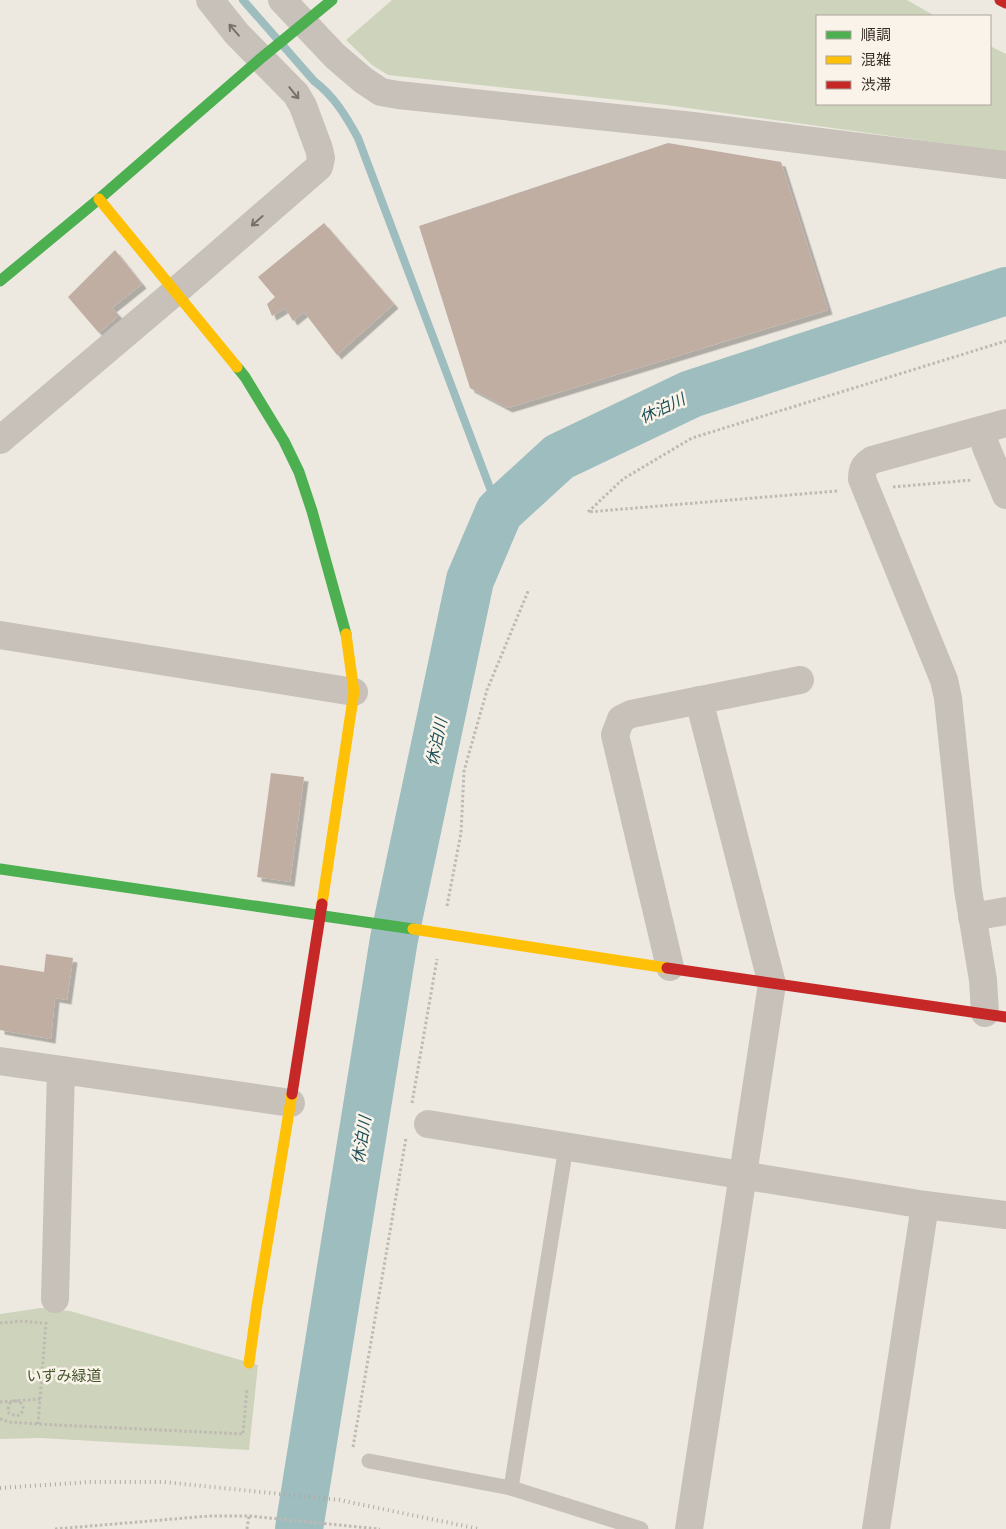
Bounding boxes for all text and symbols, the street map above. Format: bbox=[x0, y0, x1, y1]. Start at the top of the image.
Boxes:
legend bbox=[816, 15, 991, 105]
one-way arrow bbox=[228, 24, 239, 37]
text: 順調 bbox=[861, 25, 891, 44]
text: 混雑 bbox=[861, 50, 891, 69]
text: 渋滞 bbox=[861, 75, 891, 94]
one-way arrow bbox=[289, 87, 300, 100]
one-way arrow bbox=[250, 215, 263, 227]
water label: 休泊川 bbox=[636, 388, 690, 427]
water label: 休泊川 bbox=[421, 714, 451, 768]
water label: 休泊川 bbox=[347, 1113, 375, 1165]
park label: いずみ緑道 bbox=[26, 1366, 102, 1385]

